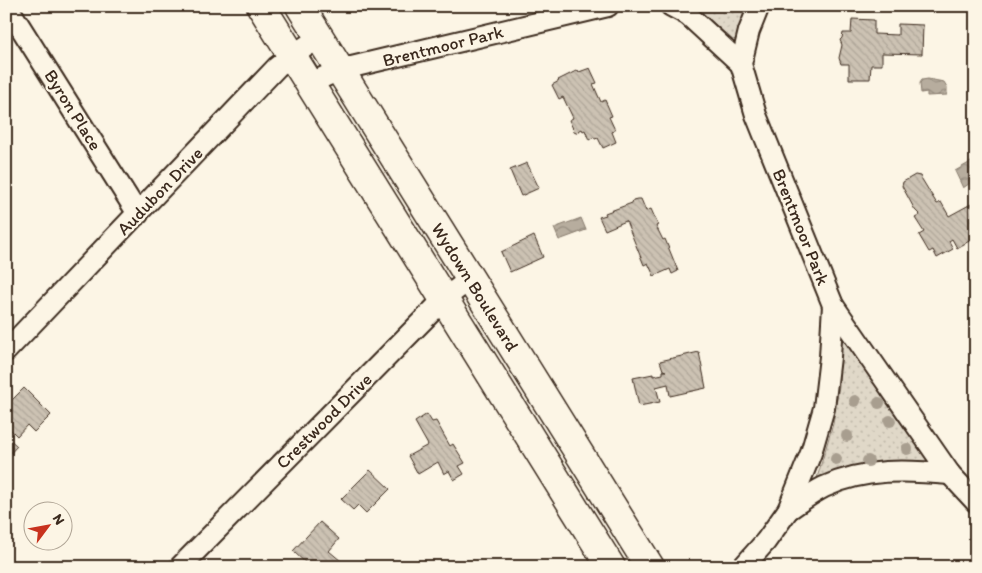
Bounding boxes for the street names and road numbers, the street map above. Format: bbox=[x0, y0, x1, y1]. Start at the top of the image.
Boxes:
street label: Brentmoor Park bbox=[380, 20, 506, 72]
street label: Byron Place bbox=[39, 65, 107, 155]
street label: Audubon Drive bbox=[112, 142, 208, 240]
street label: Brentmoor Park bbox=[768, 166, 835, 289]
street label: Wydown Boulevard bbox=[427, 219, 524, 356]
street label: Crestwood Drive bbox=[271, 368, 377, 474]

